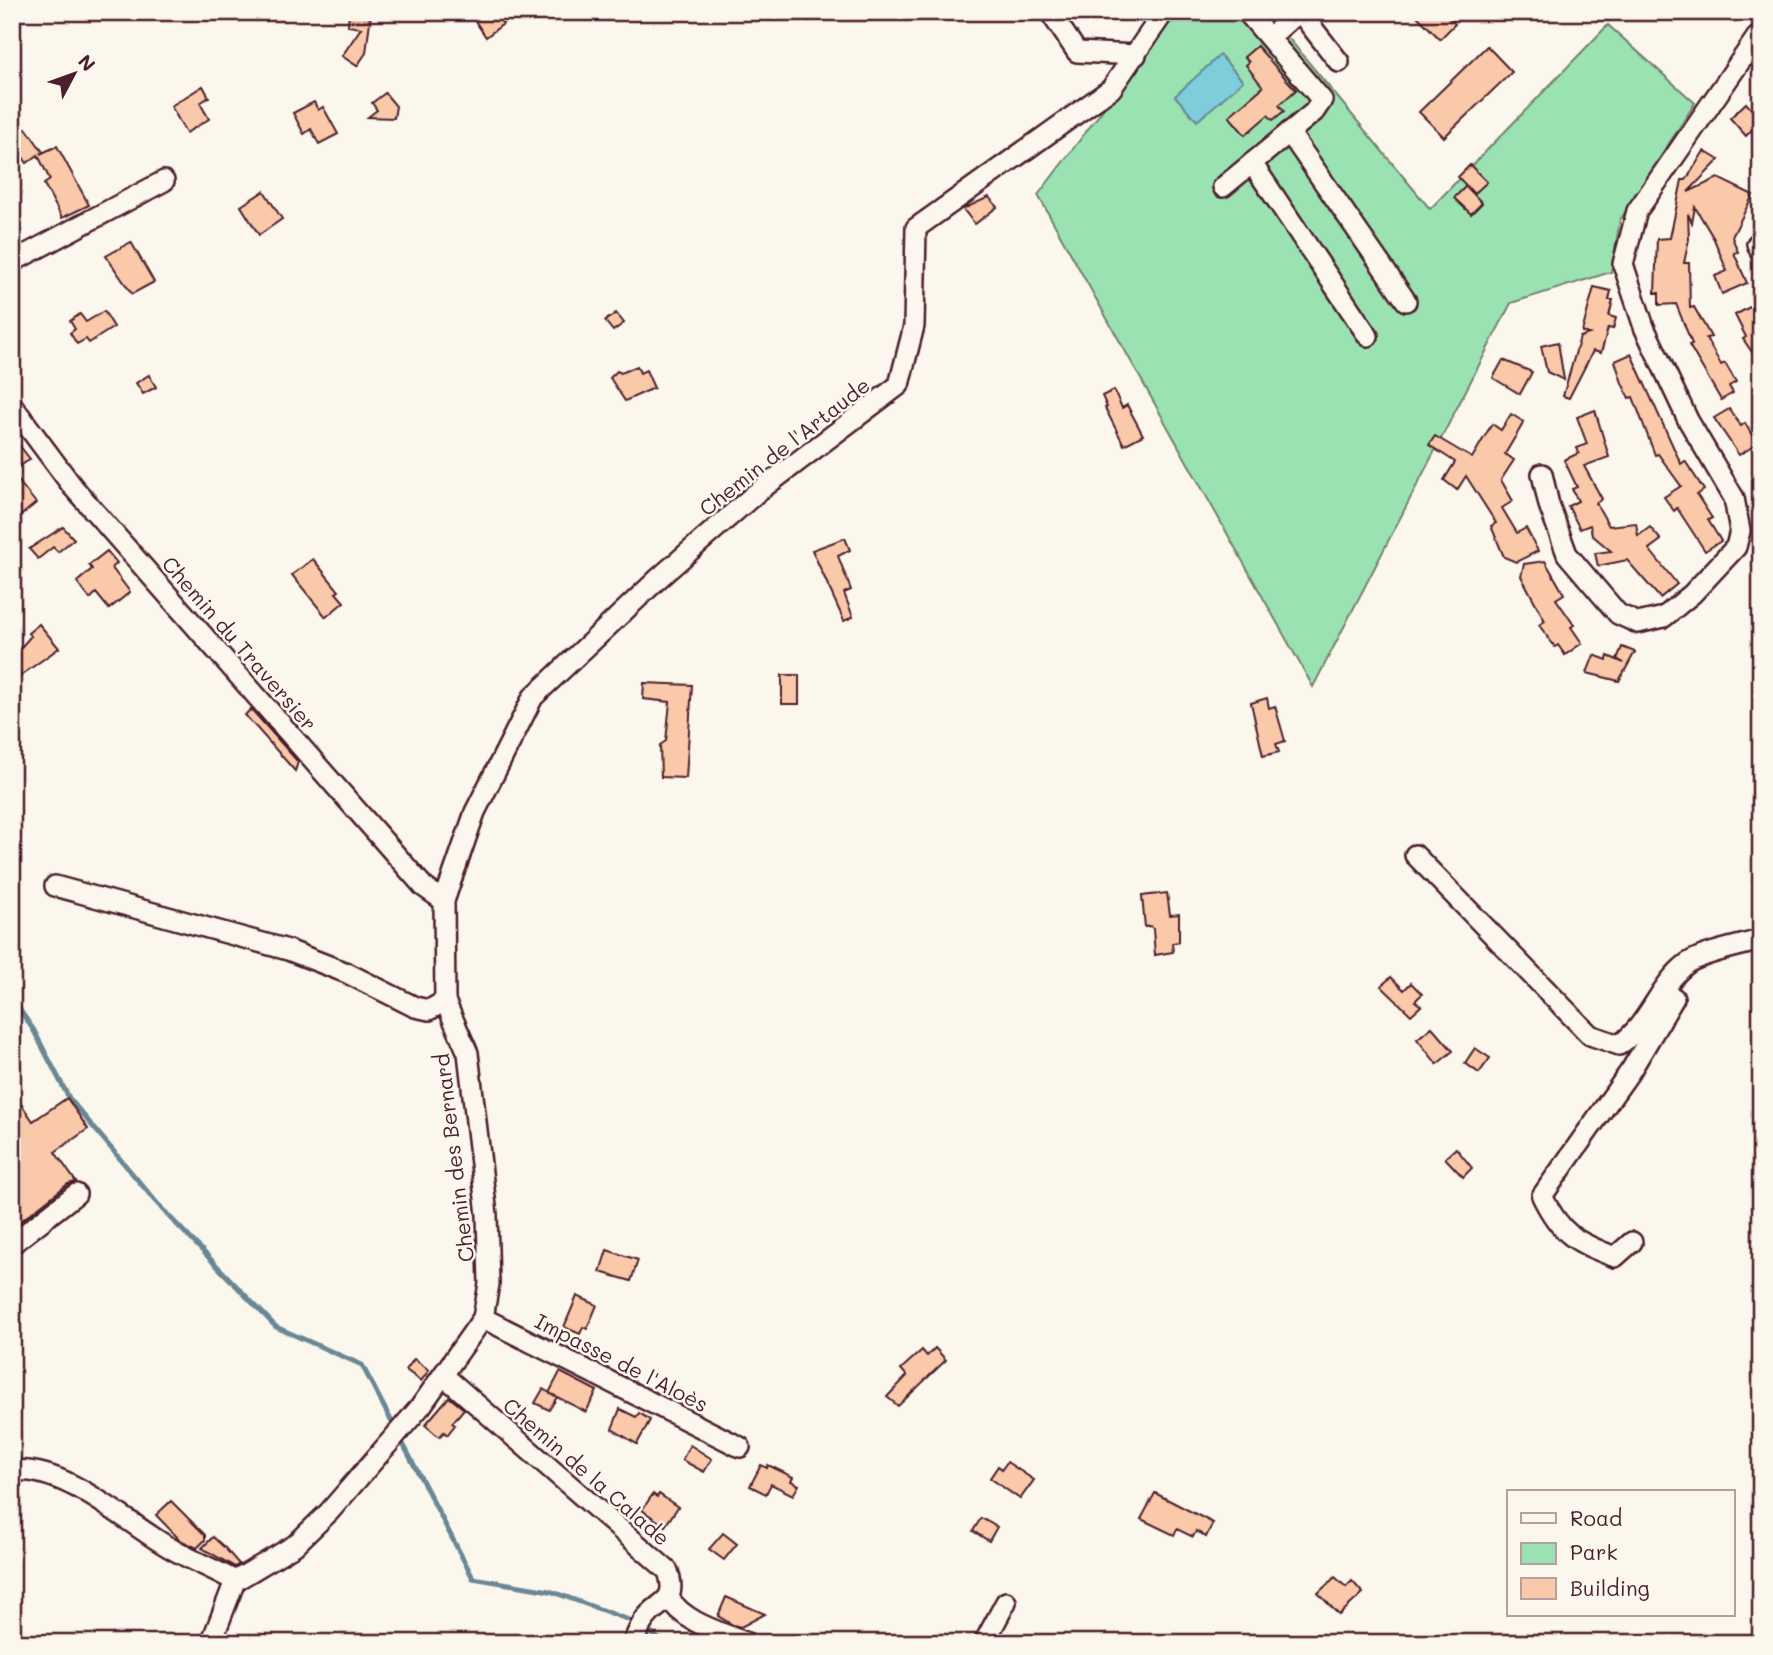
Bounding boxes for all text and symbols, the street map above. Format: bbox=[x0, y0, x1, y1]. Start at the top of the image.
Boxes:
north arrow bbox=[38, 38, 108, 108]
text: N bbox=[73, 49, 101, 76]
street label: Chemin de l'Artaude bbox=[693, 371, 875, 521]
street label: Chemin du Traversier bbox=[157, 550, 323, 736]
street label: Chemin des Bernard bbox=[427, 1052, 479, 1264]
street label: Impasse de l'Aloès bbox=[531, 1307, 713, 1417]
street label: Chemin de la Calade bbox=[498, 1391, 676, 1551]
legend bbox=[1507, 1490, 1734, 1616]
text: Road bbox=[1570, 1504, 1622, 1531]
text: Park bbox=[1570, 1538, 1618, 1565]
text: Building bbox=[1570, 1574, 1650, 1601]

